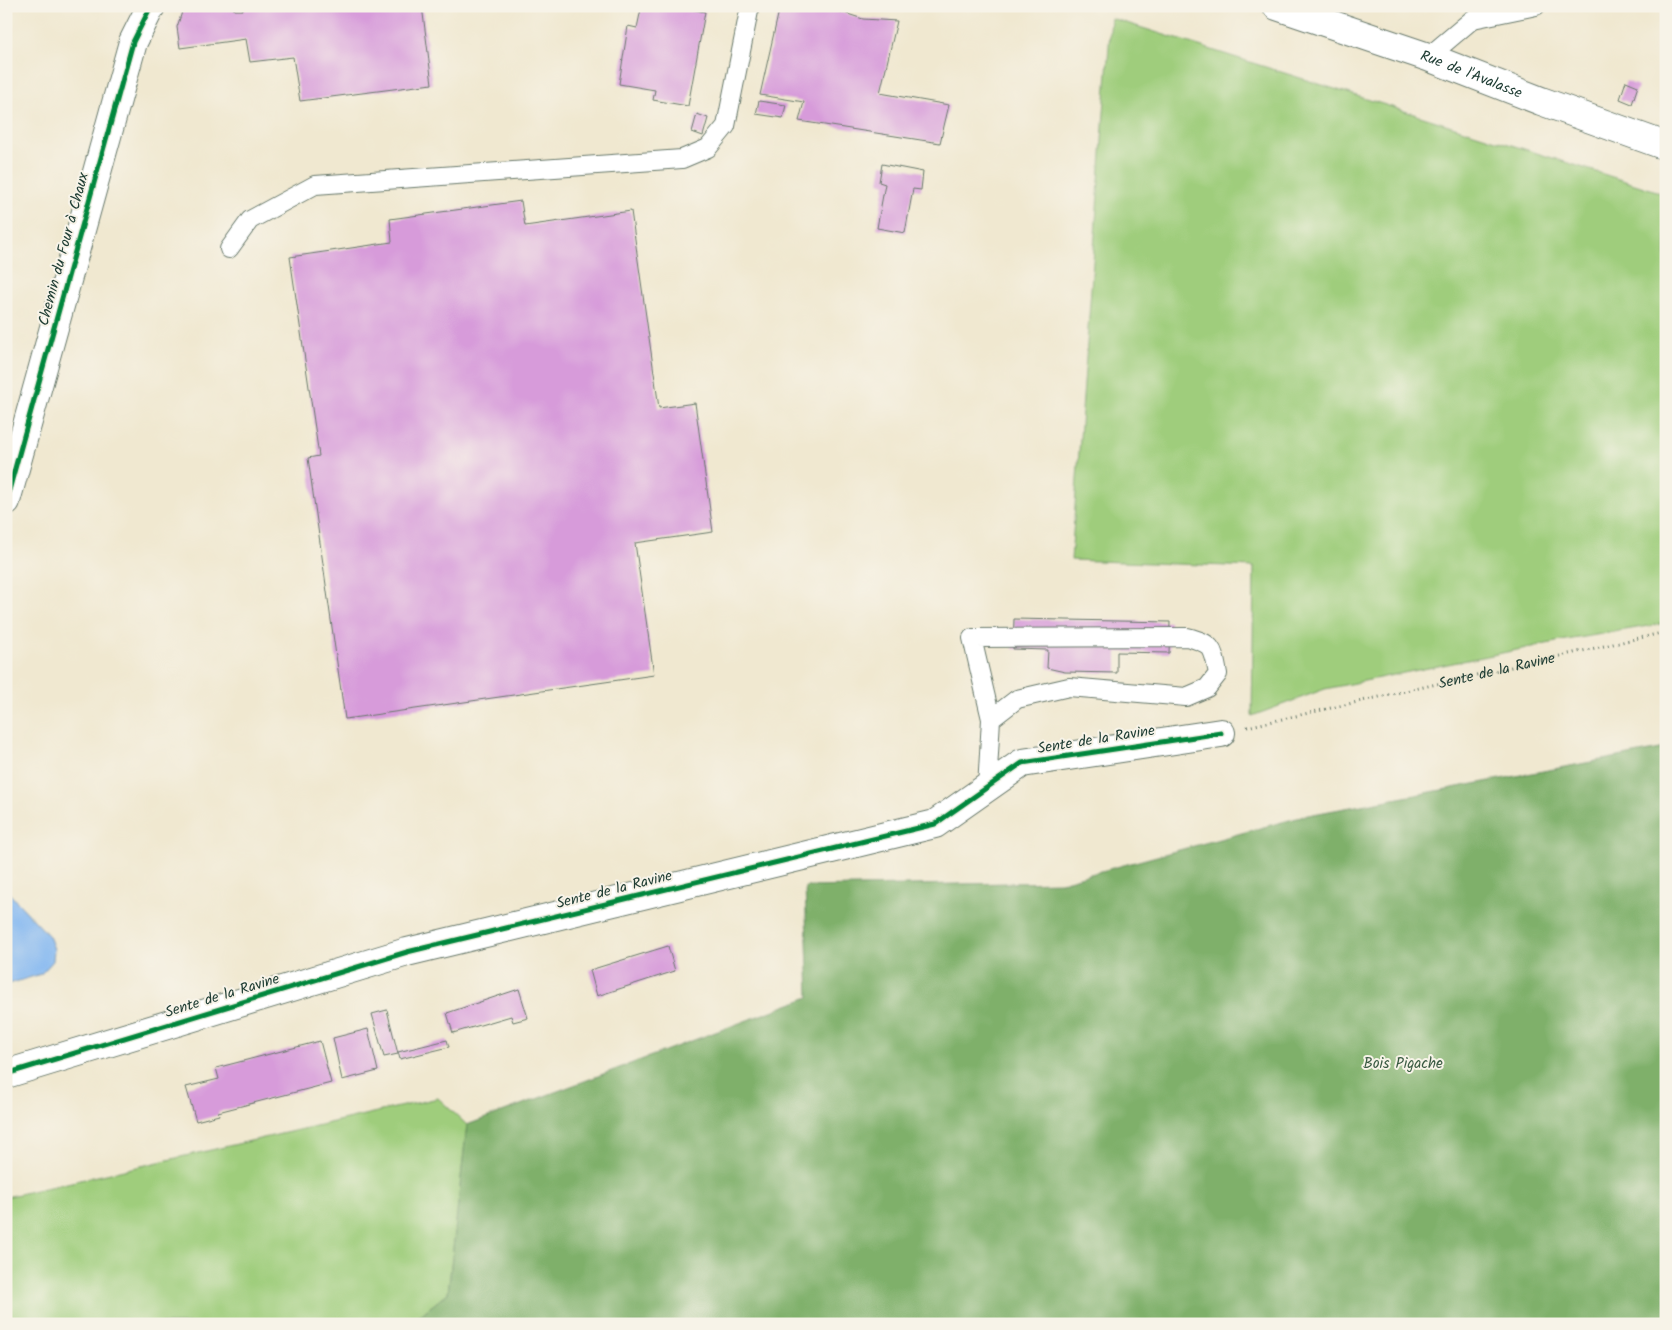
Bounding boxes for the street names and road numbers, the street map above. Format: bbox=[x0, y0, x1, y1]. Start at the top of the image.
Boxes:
street label: Rue de l'Avalasse bbox=[1417, 44, 1526, 106]
street label: Chemin du Four à Chaux bbox=[32, 169, 96, 328]
street label: Sente de la Ravine bbox=[1436, 646, 1558, 696]
street label: Sente de la Ravine bbox=[1036, 719, 1157, 761]
street label: Sente de la Ravine bbox=[554, 864, 675, 916]
street label: Sente de la Ravine bbox=[162, 967, 283, 1025]

